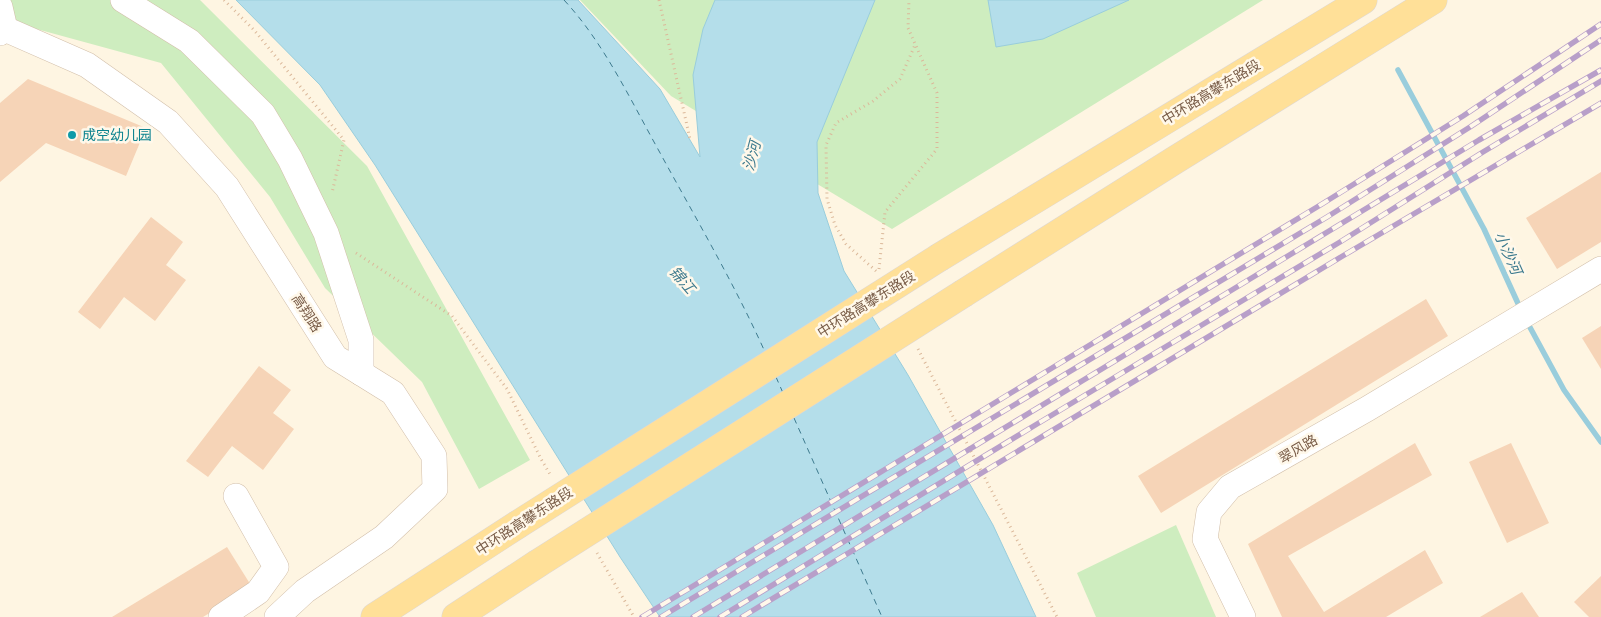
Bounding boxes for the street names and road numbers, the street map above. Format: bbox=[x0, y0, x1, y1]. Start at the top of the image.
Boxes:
street label: 中环路高攀东路段 bbox=[1159, 56, 1263, 128]
street label: 中环路高攀东路段 bbox=[814, 268, 918, 340]
street label: 高翔路 bbox=[289, 291, 325, 335]
street label: 翠风路 bbox=[1276, 432, 1320, 466]
street label: 中环路高攀东路段 bbox=[473, 484, 575, 558]

